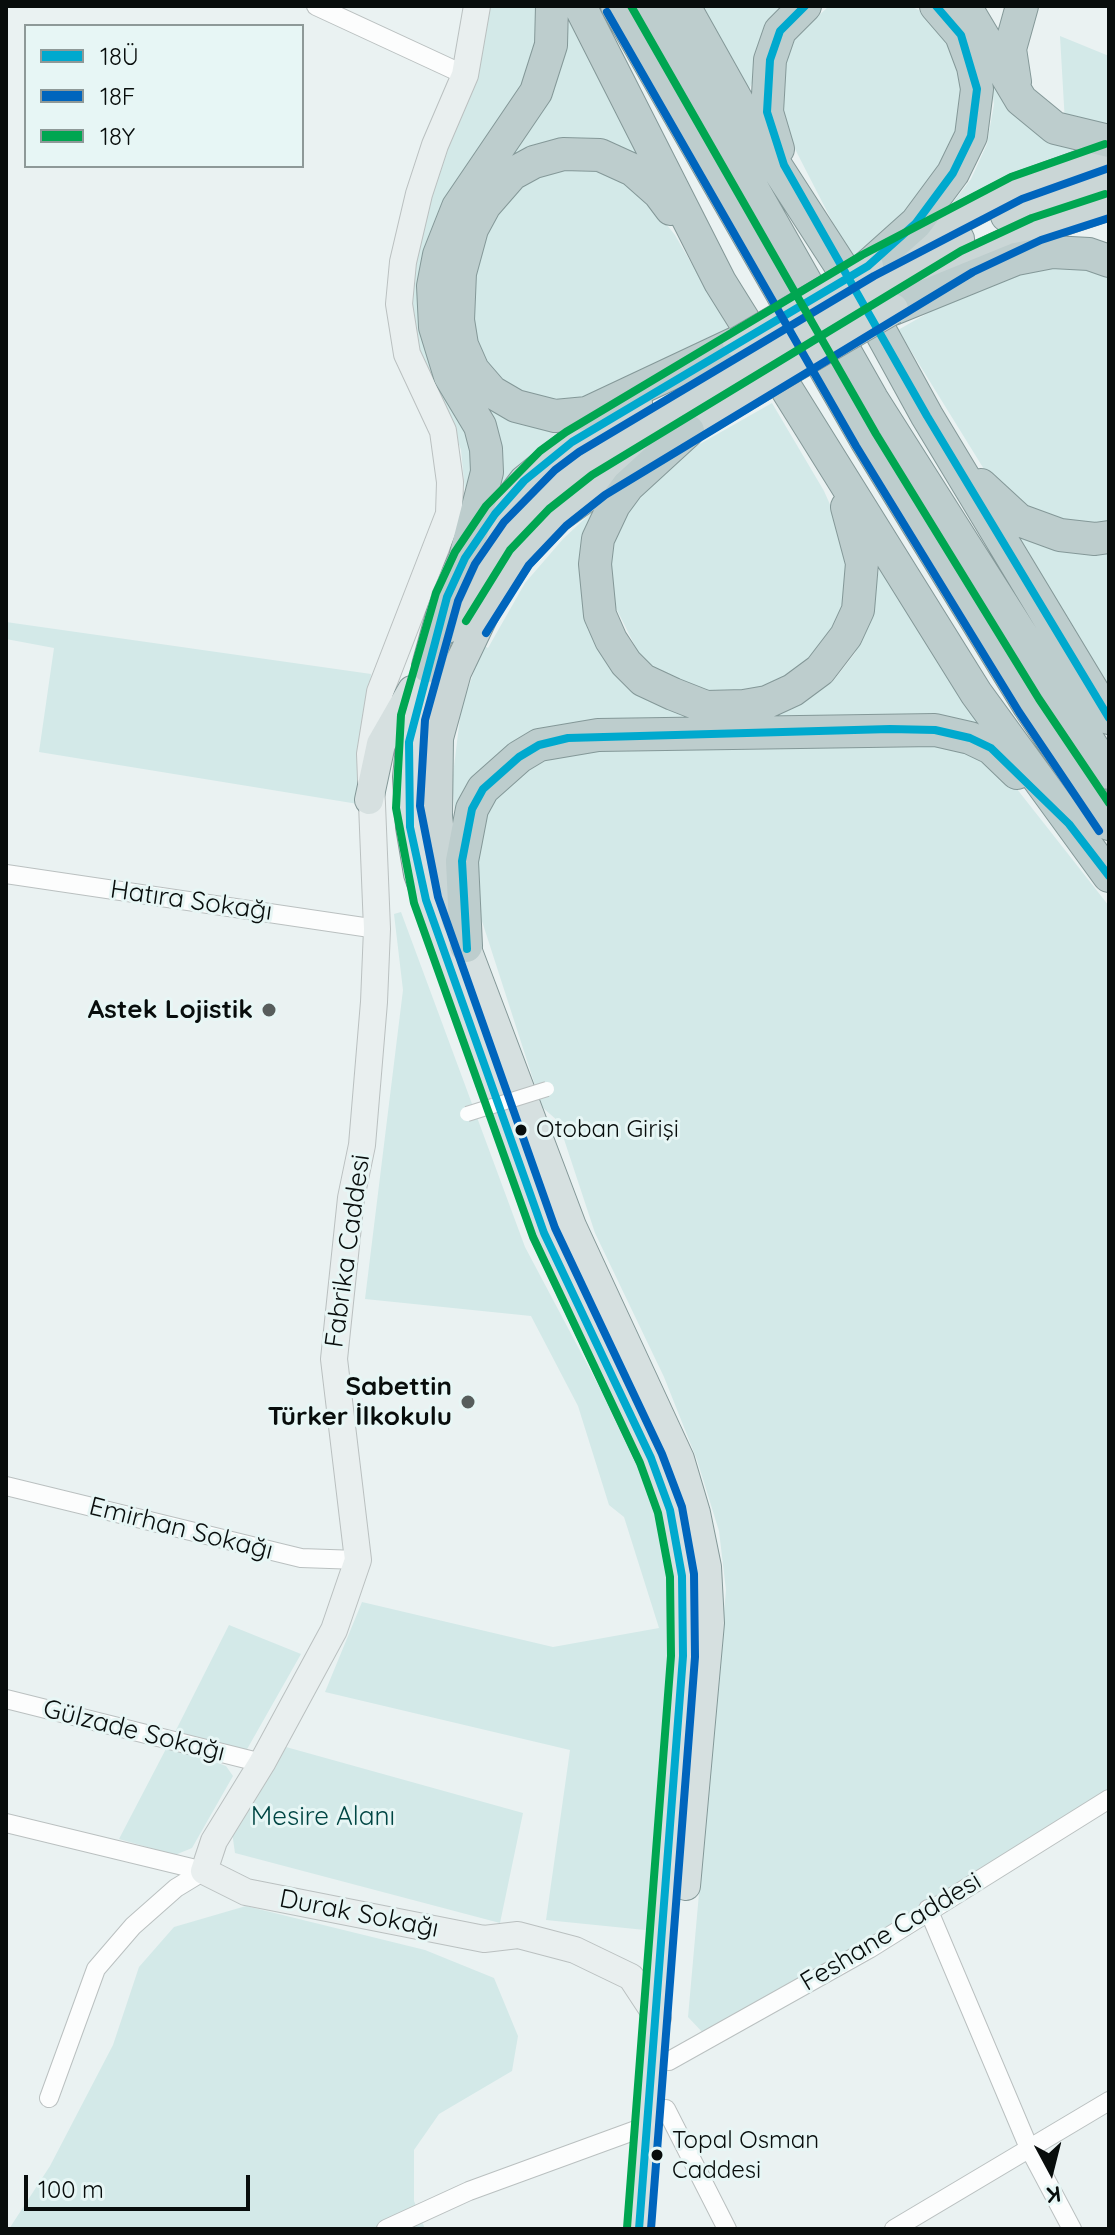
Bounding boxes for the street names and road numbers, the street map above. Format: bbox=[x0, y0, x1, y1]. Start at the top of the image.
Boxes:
street label: Hatıra Sokağı bbox=[108, 874, 274, 928]
street label: Fabrika Caddesi bbox=[319, 1152, 377, 1350]
street label: Emirhan Sokağı bbox=[86, 1491, 276, 1567]
street label: Gülzade Sokağı bbox=[40, 1693, 228, 1769]
street label: Feshane Caddesi bbox=[795, 1866, 987, 1998]
street label: Durak Sokağı bbox=[277, 1883, 441, 1945]

